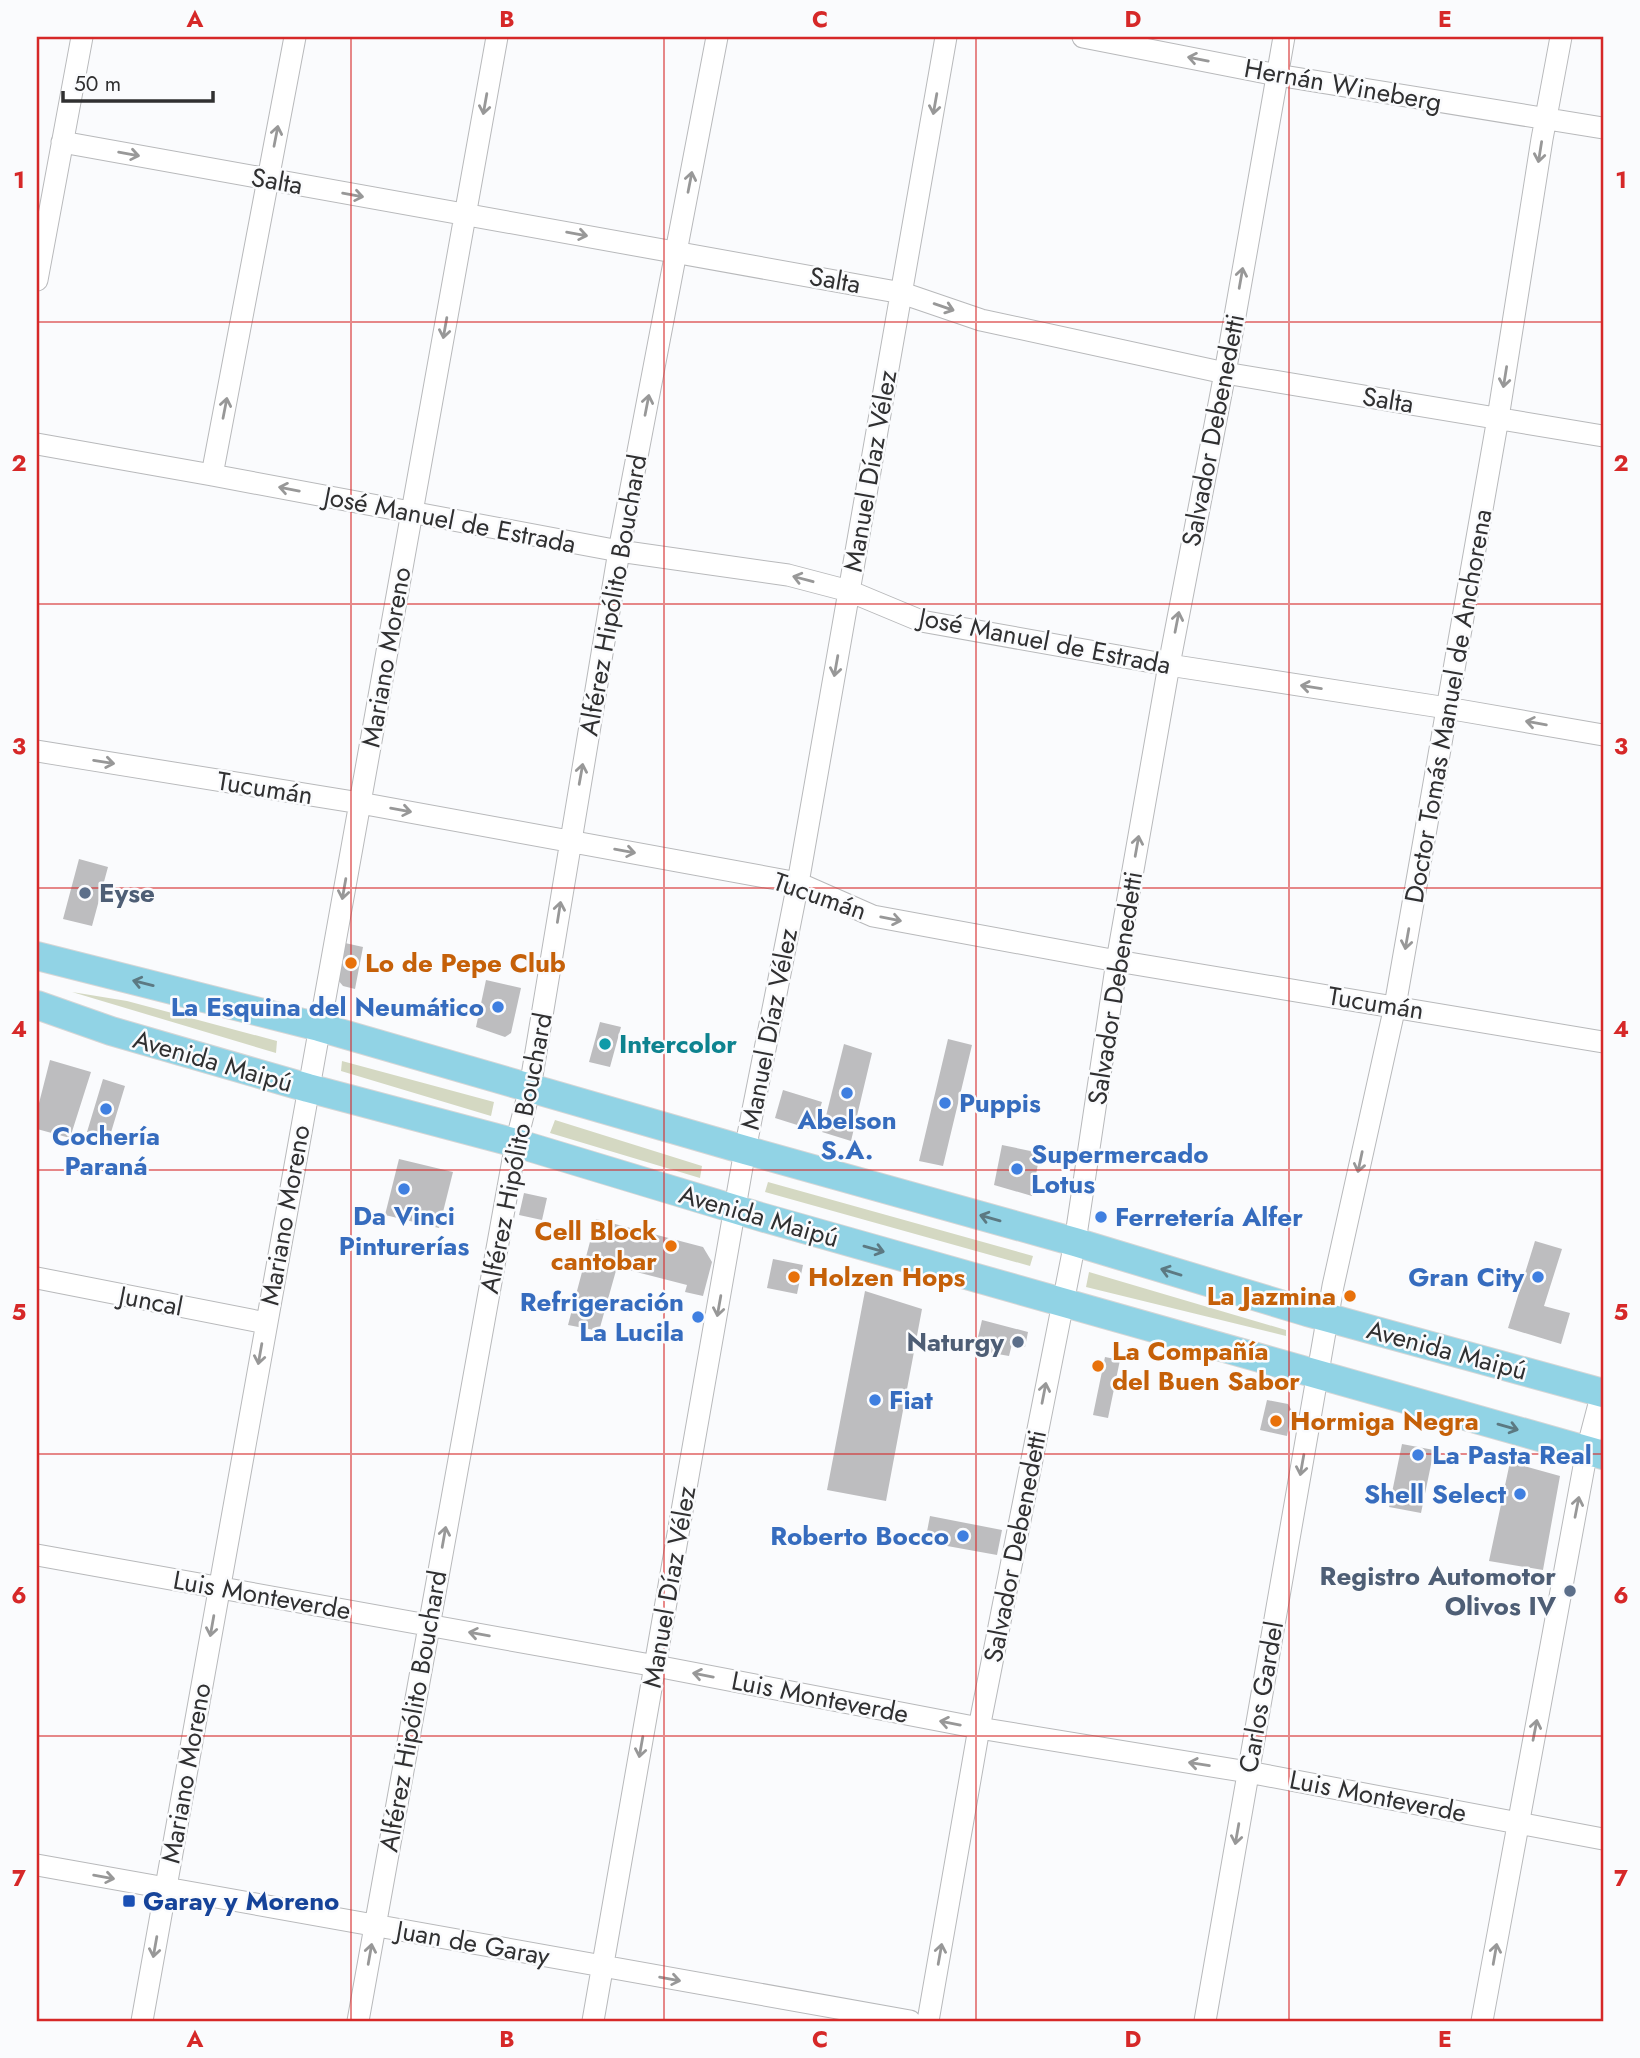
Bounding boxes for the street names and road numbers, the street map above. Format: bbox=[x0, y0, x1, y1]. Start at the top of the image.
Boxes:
street label: Hernán Wineberg bbox=[1241, 49, 1445, 121]
street label: Salta bbox=[248, 158, 306, 204]
street label: Salta bbox=[806, 257, 864, 303]
street label: Salvador Debenedetti bbox=[1172, 310, 1254, 550]
street label: Manuel Díaz Vélez bbox=[834, 367, 906, 575]
street label: Salta bbox=[1360, 377, 1416, 423]
street label: Alférez Hipólito Bouchard bbox=[570, 451, 656, 739]
street label: José Manuel de Estrada bbox=[318, 476, 579, 563]
street label: Doctor Tomás Manuel de Anchorena bbox=[1395, 506, 1501, 906]
street label: Mariano Moreno bbox=[351, 564, 421, 750]
street label: José Manuel de Estrada bbox=[913, 597, 1174, 684]
street label: Tucumán bbox=[214, 762, 316, 814]
street label: Tucumán bbox=[768, 862, 872, 930]
street label: Salvador Debenedetti bbox=[1078, 868, 1152, 1108]
street label: Manuel Díaz Vélez bbox=[731, 925, 807, 1133]
street label: Tucumán bbox=[1325, 977, 1427, 1029]
street label: Alférez Hipólito Bouchard bbox=[470, 1009, 562, 1297]
street label: Avenida Maipú bbox=[129, 1020, 297, 1102]
street label: Mariano Moreno bbox=[250, 1122, 320, 1308]
street label: Avenida Maipú bbox=[675, 1175, 843, 1257]
street label: Juncal bbox=[113, 1276, 186, 1326]
street label: Avenida Maipú bbox=[1363, 1310, 1531, 1390]
street label: Salvador Debenedetti bbox=[974, 1426, 1056, 1666]
street label: Manuel Díaz Vélez bbox=[633, 1483, 705, 1691]
street label: Luis Monteverde bbox=[170, 1561, 354, 1629]
street label: Alférez Hipólito Bouchard bbox=[370, 1567, 456, 1855]
street label: Carlos Gardel bbox=[1229, 1618, 1293, 1776]
street label: Luis Monteverde bbox=[728, 1661, 912, 1733]
street label: Mariano Moreno bbox=[151, 1680, 221, 1866]
street label: Luis Monteverde bbox=[1286, 1760, 1470, 1832]
street label: Juan de Garay bbox=[390, 1910, 553, 1975]

